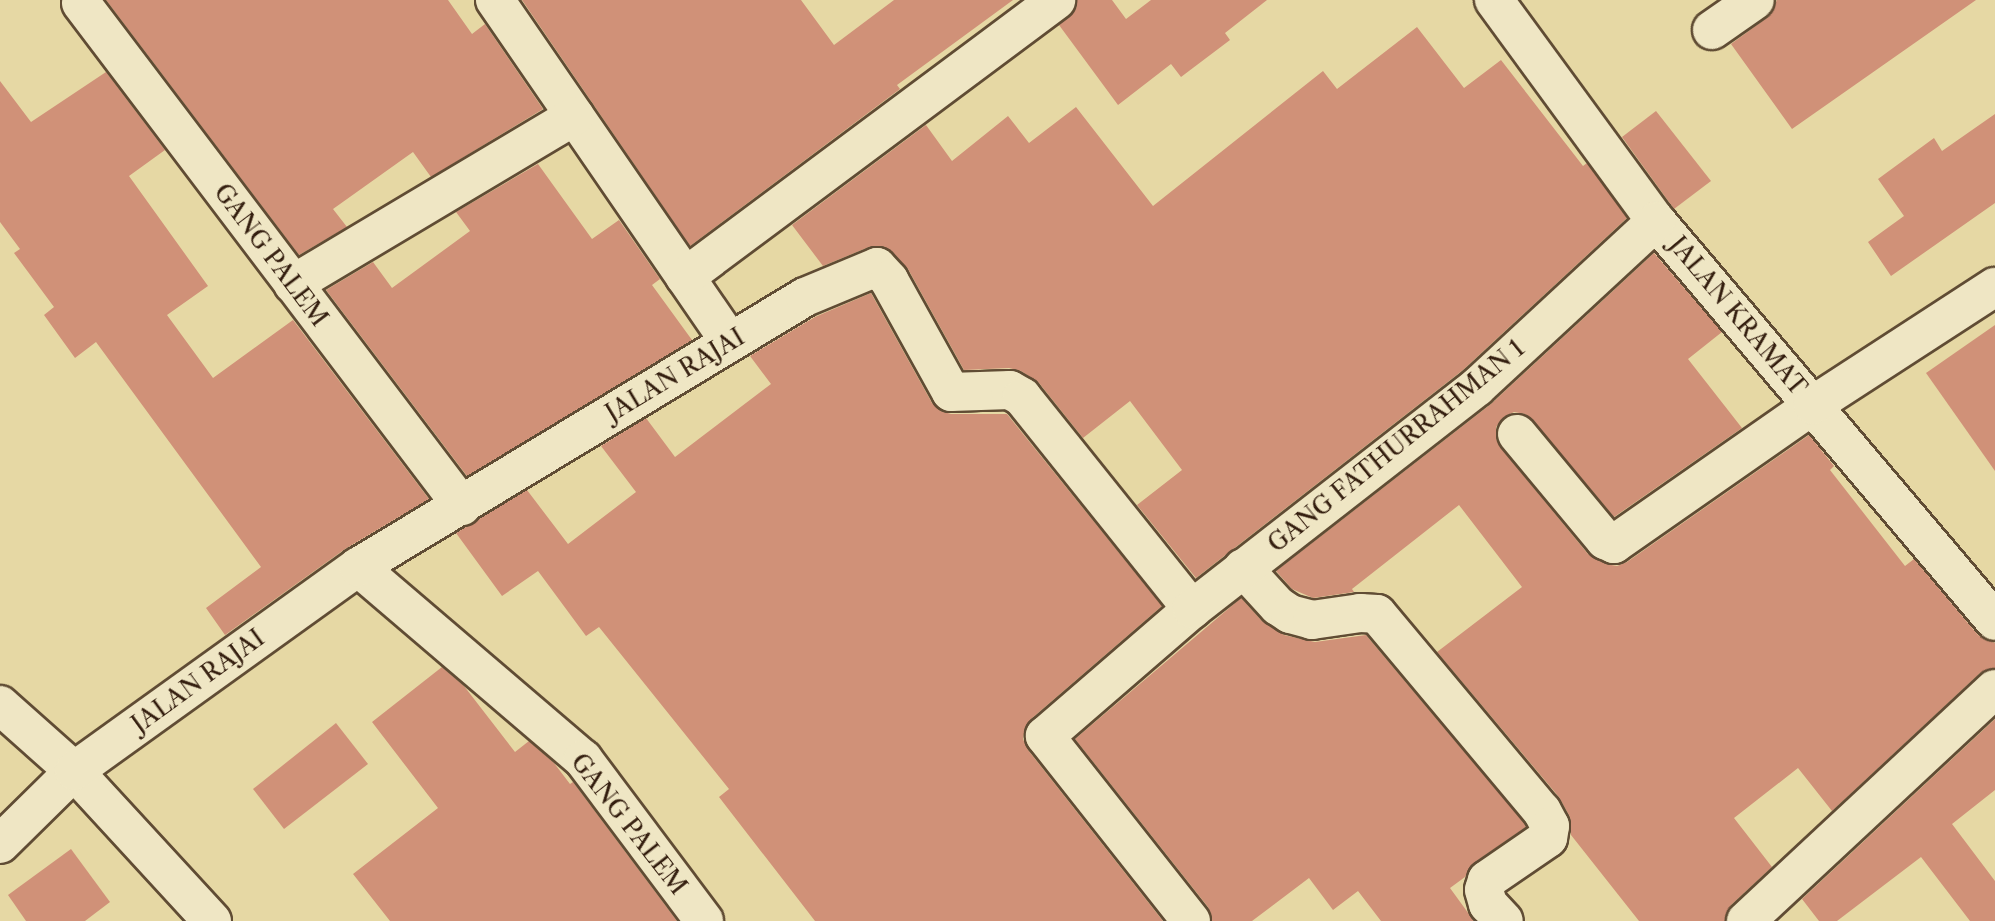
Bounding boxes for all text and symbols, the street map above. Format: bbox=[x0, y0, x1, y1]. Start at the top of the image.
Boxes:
street label: GANG PALEM bbox=[208, 178, 334, 332]
street label: JALAN KRAMAT bbox=[1663, 231, 1813, 401]
street label: JALAN RAJAI bbox=[600, 322, 750, 428]
street label: GANG FATHURRAHMAN 1 bbox=[1262, 334, 1530, 558]
street label: JALAN RAJAI bbox=[126, 623, 270, 739]
street label: GANG PALEM bbox=[565, 748, 693, 900]

